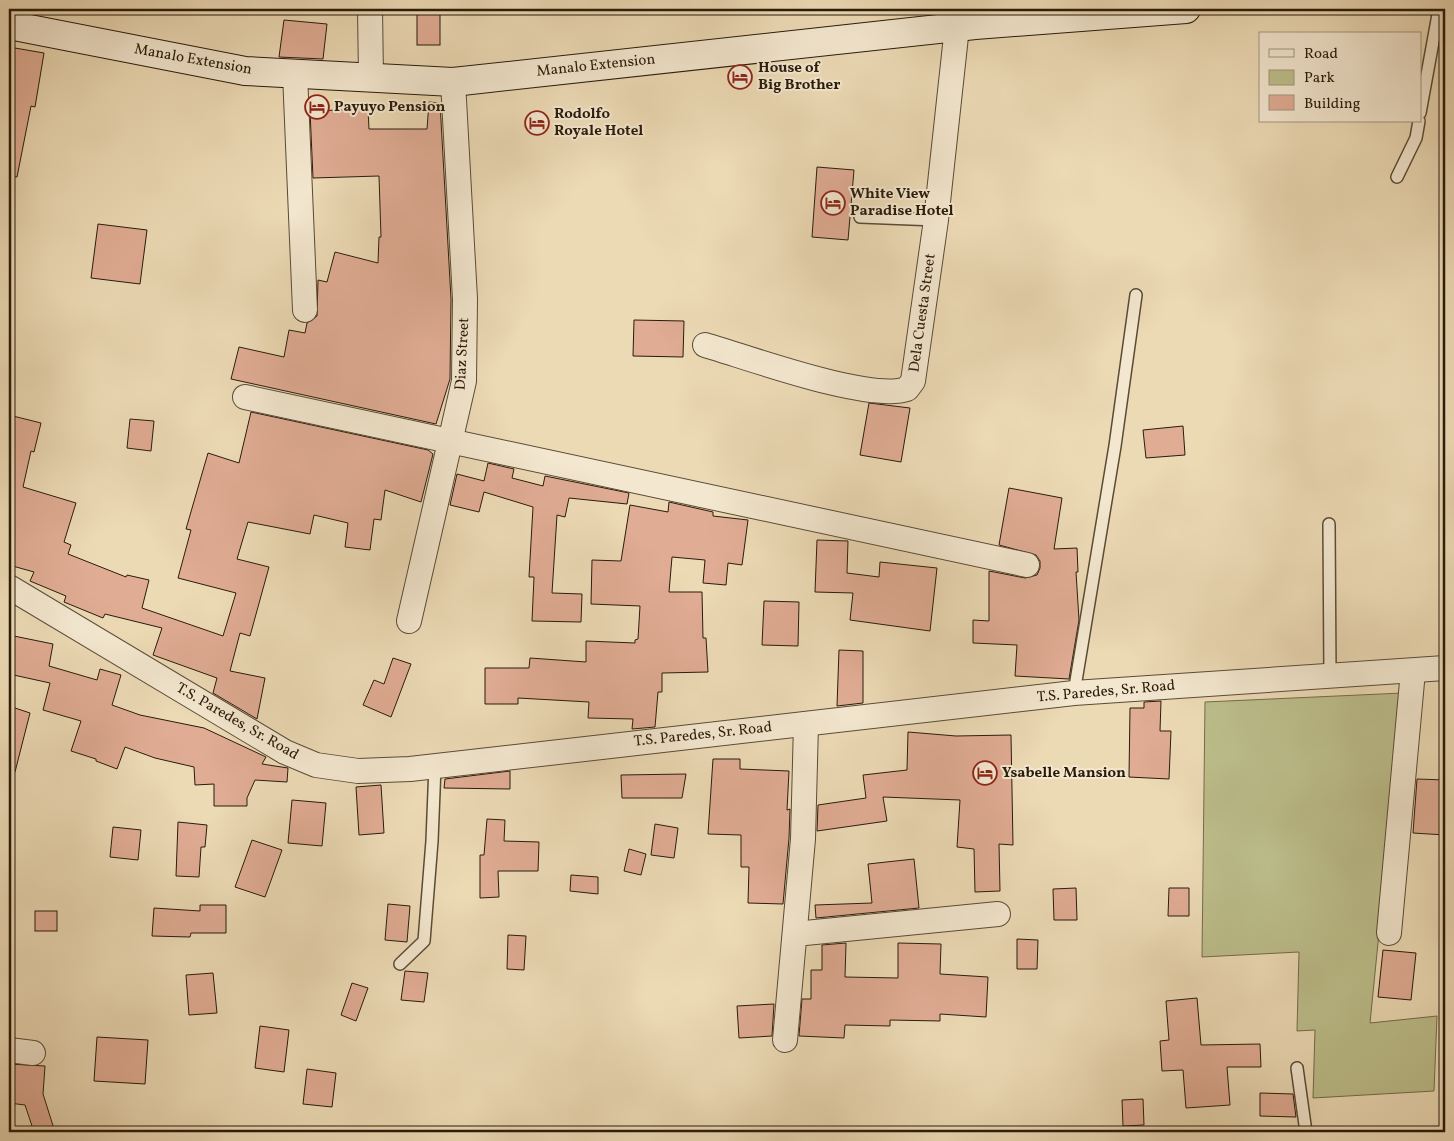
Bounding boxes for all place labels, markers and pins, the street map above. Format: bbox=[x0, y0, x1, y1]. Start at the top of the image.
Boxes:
place label: House of Big Brother bbox=[758, 58, 840, 96]
hotel icon: House of Big Brother bbox=[727, 64, 753, 90]
hotel icon: Payuyo Pension bbox=[304, 94, 330, 120]
place label: Payuyo Pension bbox=[334, 97, 445, 118]
place label: Rodolfo Royale Hotel bbox=[554, 104, 643, 142]
hotel icon: Rodolfo Royale Hotel bbox=[524, 110, 550, 136]
place label: White View Paradise Hotel bbox=[850, 184, 954, 222]
hotel icon: White View Paradise Hotel bbox=[820, 190, 846, 216]
hotel icon: Ysabelle Mansion bbox=[972, 760, 998, 786]
place label: Ysabelle Mansion bbox=[1002, 763, 1126, 784]

